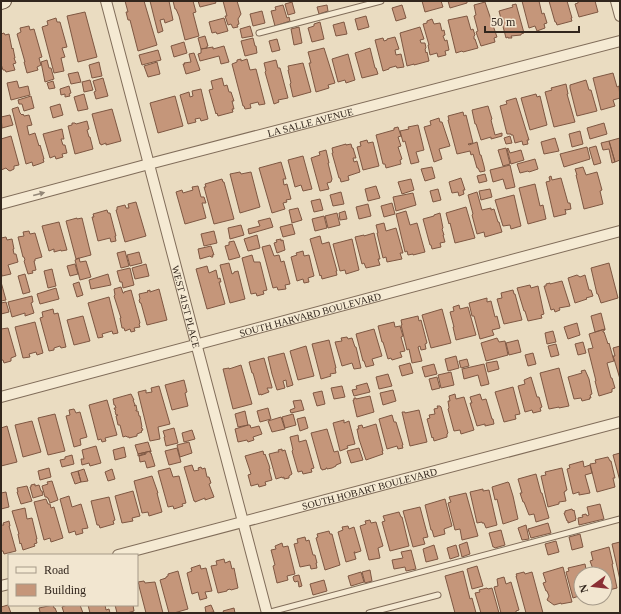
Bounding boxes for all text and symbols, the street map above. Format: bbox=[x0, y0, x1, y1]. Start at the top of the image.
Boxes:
scale bar bbox=[485, 8, 579, 34]
text: 50 m bbox=[491, 15, 516, 29]
street label: LA SALLE AVENUE bbox=[266, 105, 354, 138]
one-way arrow bbox=[33, 191, 45, 197]
street label: WEST 41ST PLACE bbox=[170, 264, 203, 349]
street label: SOUTH HARVARD BOULEVARD bbox=[238, 290, 382, 338]
street label: SOUTH HOBART BOULEVARD bbox=[301, 465, 438, 512]
legend bbox=[8, 554, 138, 606]
text: Road bbox=[44, 563, 69, 577]
north arrow bbox=[573, 566, 613, 606]
text: Building bbox=[44, 583, 86, 597]
text: N bbox=[577, 583, 590, 594]

